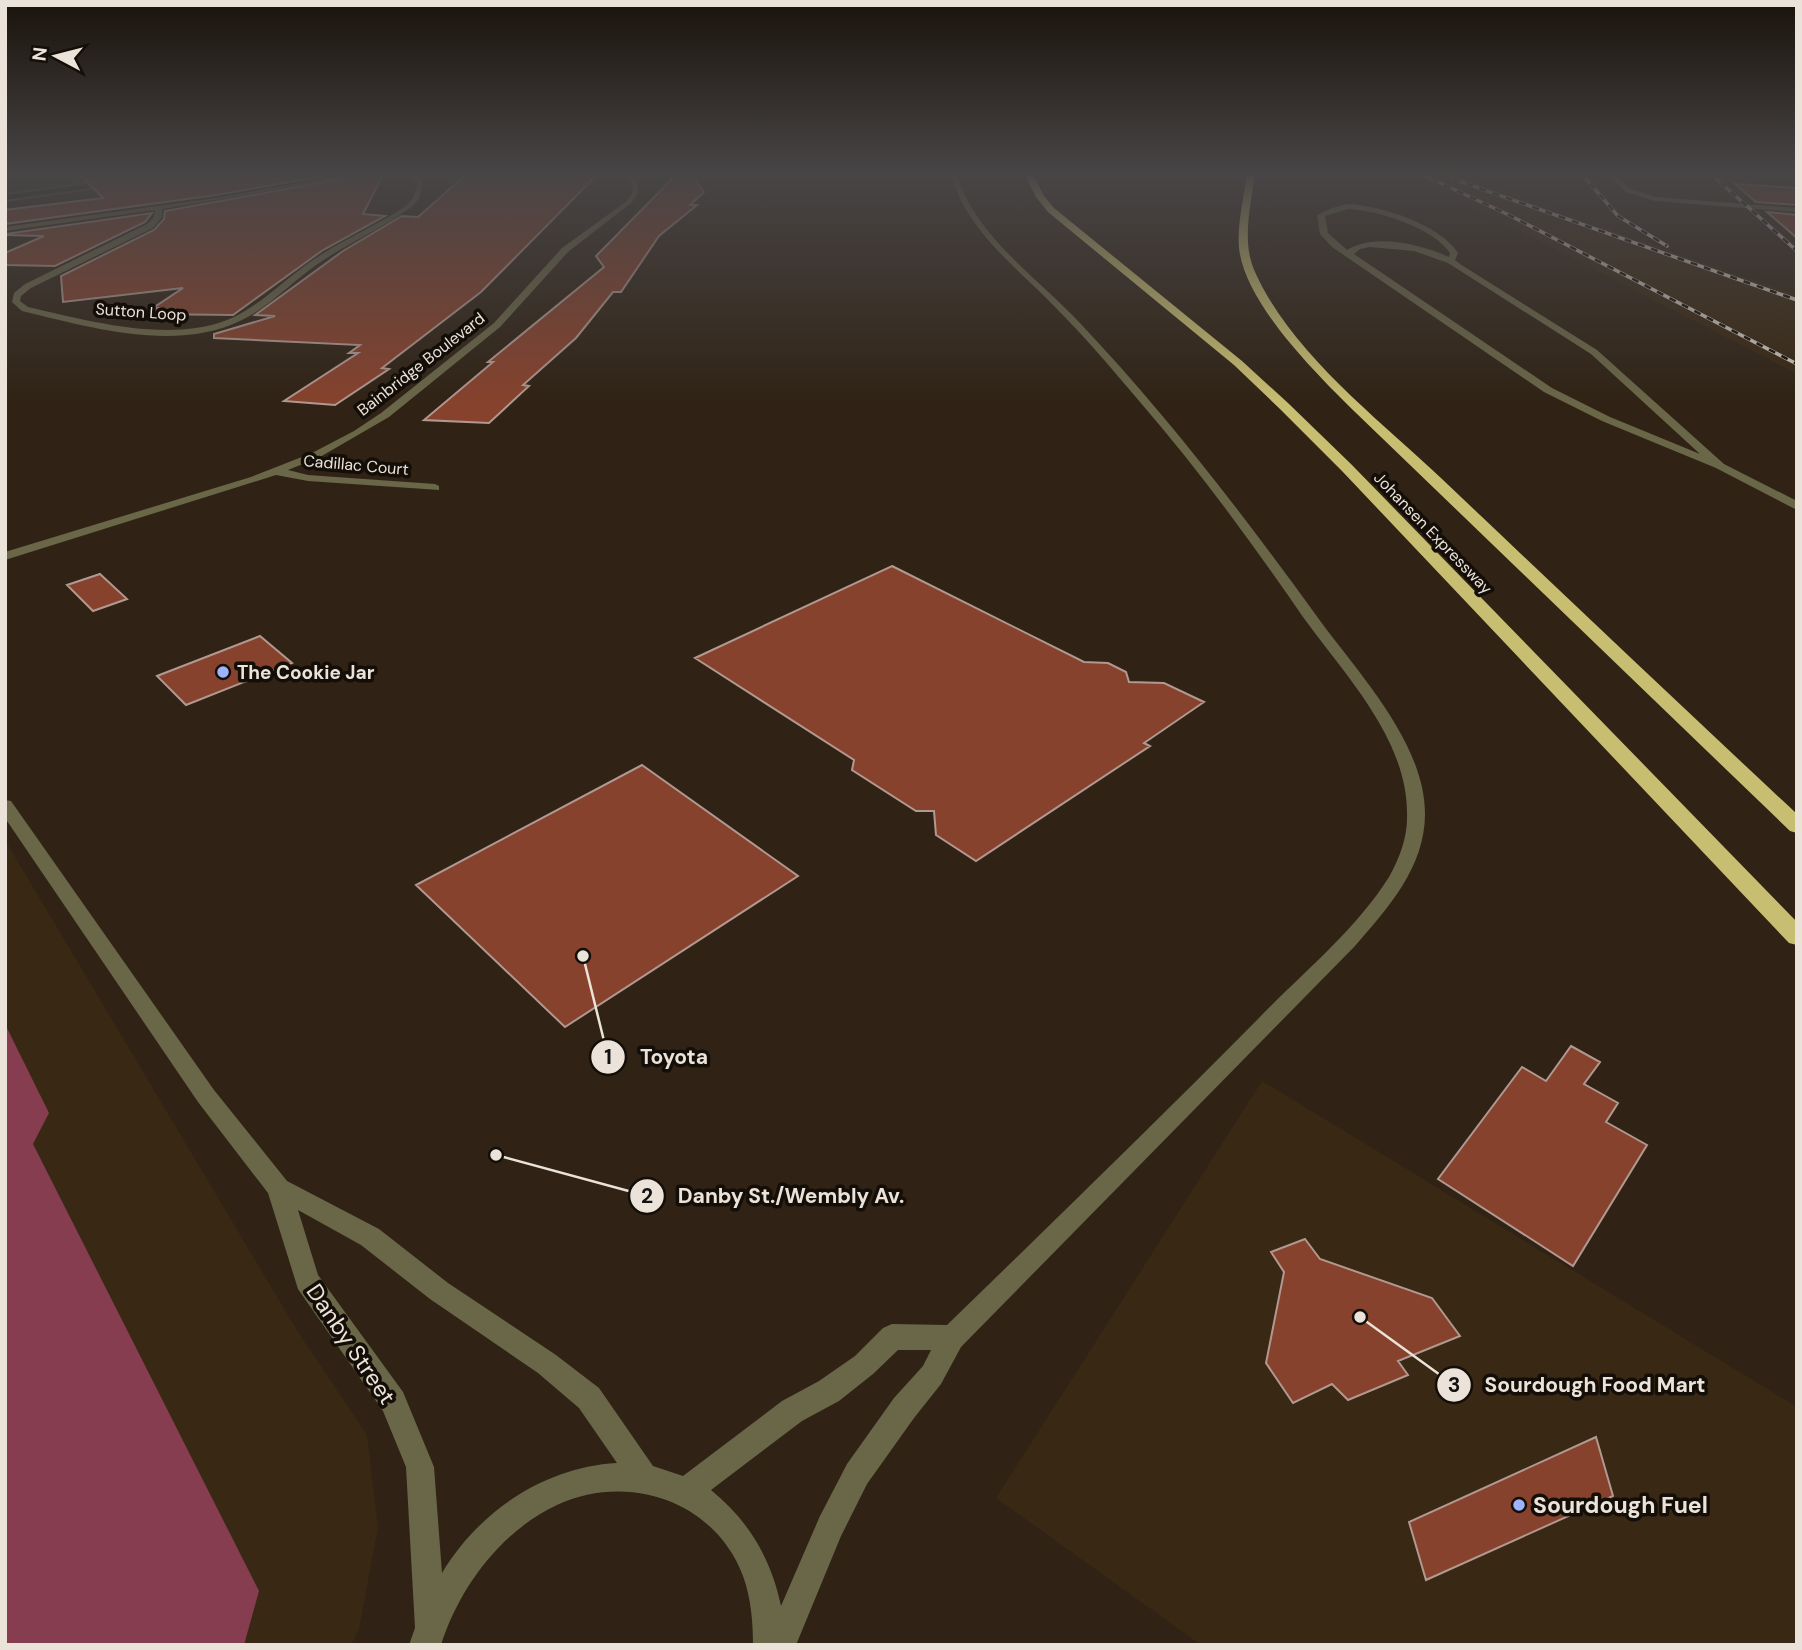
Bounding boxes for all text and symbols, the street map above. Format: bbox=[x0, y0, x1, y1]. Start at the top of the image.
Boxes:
north arrow bbox=[21, 21, 91, 91]
text: N bbox=[26, 46, 53, 62]
street label: Sutton Loop bbox=[95, 298, 187, 326]
street label: Bainbridge Boulevard bbox=[353, 308, 489, 420]
street label: Cadillac Court bbox=[302, 450, 410, 480]
street label: Johansen Expressway bbox=[1369, 467, 1497, 599]
place label: The Cookie Jar bbox=[237, 660, 375, 685]
marker: The Cookie Jar bbox=[215, 664, 231, 680]
callout: Toyota bbox=[591, 1036, 722, 1078]
text: 1 bbox=[604, 1043, 612, 1071]
text: Toyota bbox=[640, 1043, 708, 1071]
callout: Danby St./Wembly Av. bbox=[629, 1175, 919, 1217]
text: 2 bbox=[641, 1182, 653, 1210]
text: Danby St./Wembly Av. bbox=[678, 1182, 904, 1210]
street label: Danby Street bbox=[300, 1278, 402, 1410]
callout: Sourdough Food Mart bbox=[1436, 1364, 1720, 1406]
text: 3 bbox=[1448, 1371, 1460, 1399]
text: Sourdough Food Mart bbox=[1485, 1371, 1705, 1399]
place label: Sourdough Fuel bbox=[1533, 1490, 1708, 1520]
marker: Sourdough Fuel bbox=[1511, 1497, 1527, 1513]

